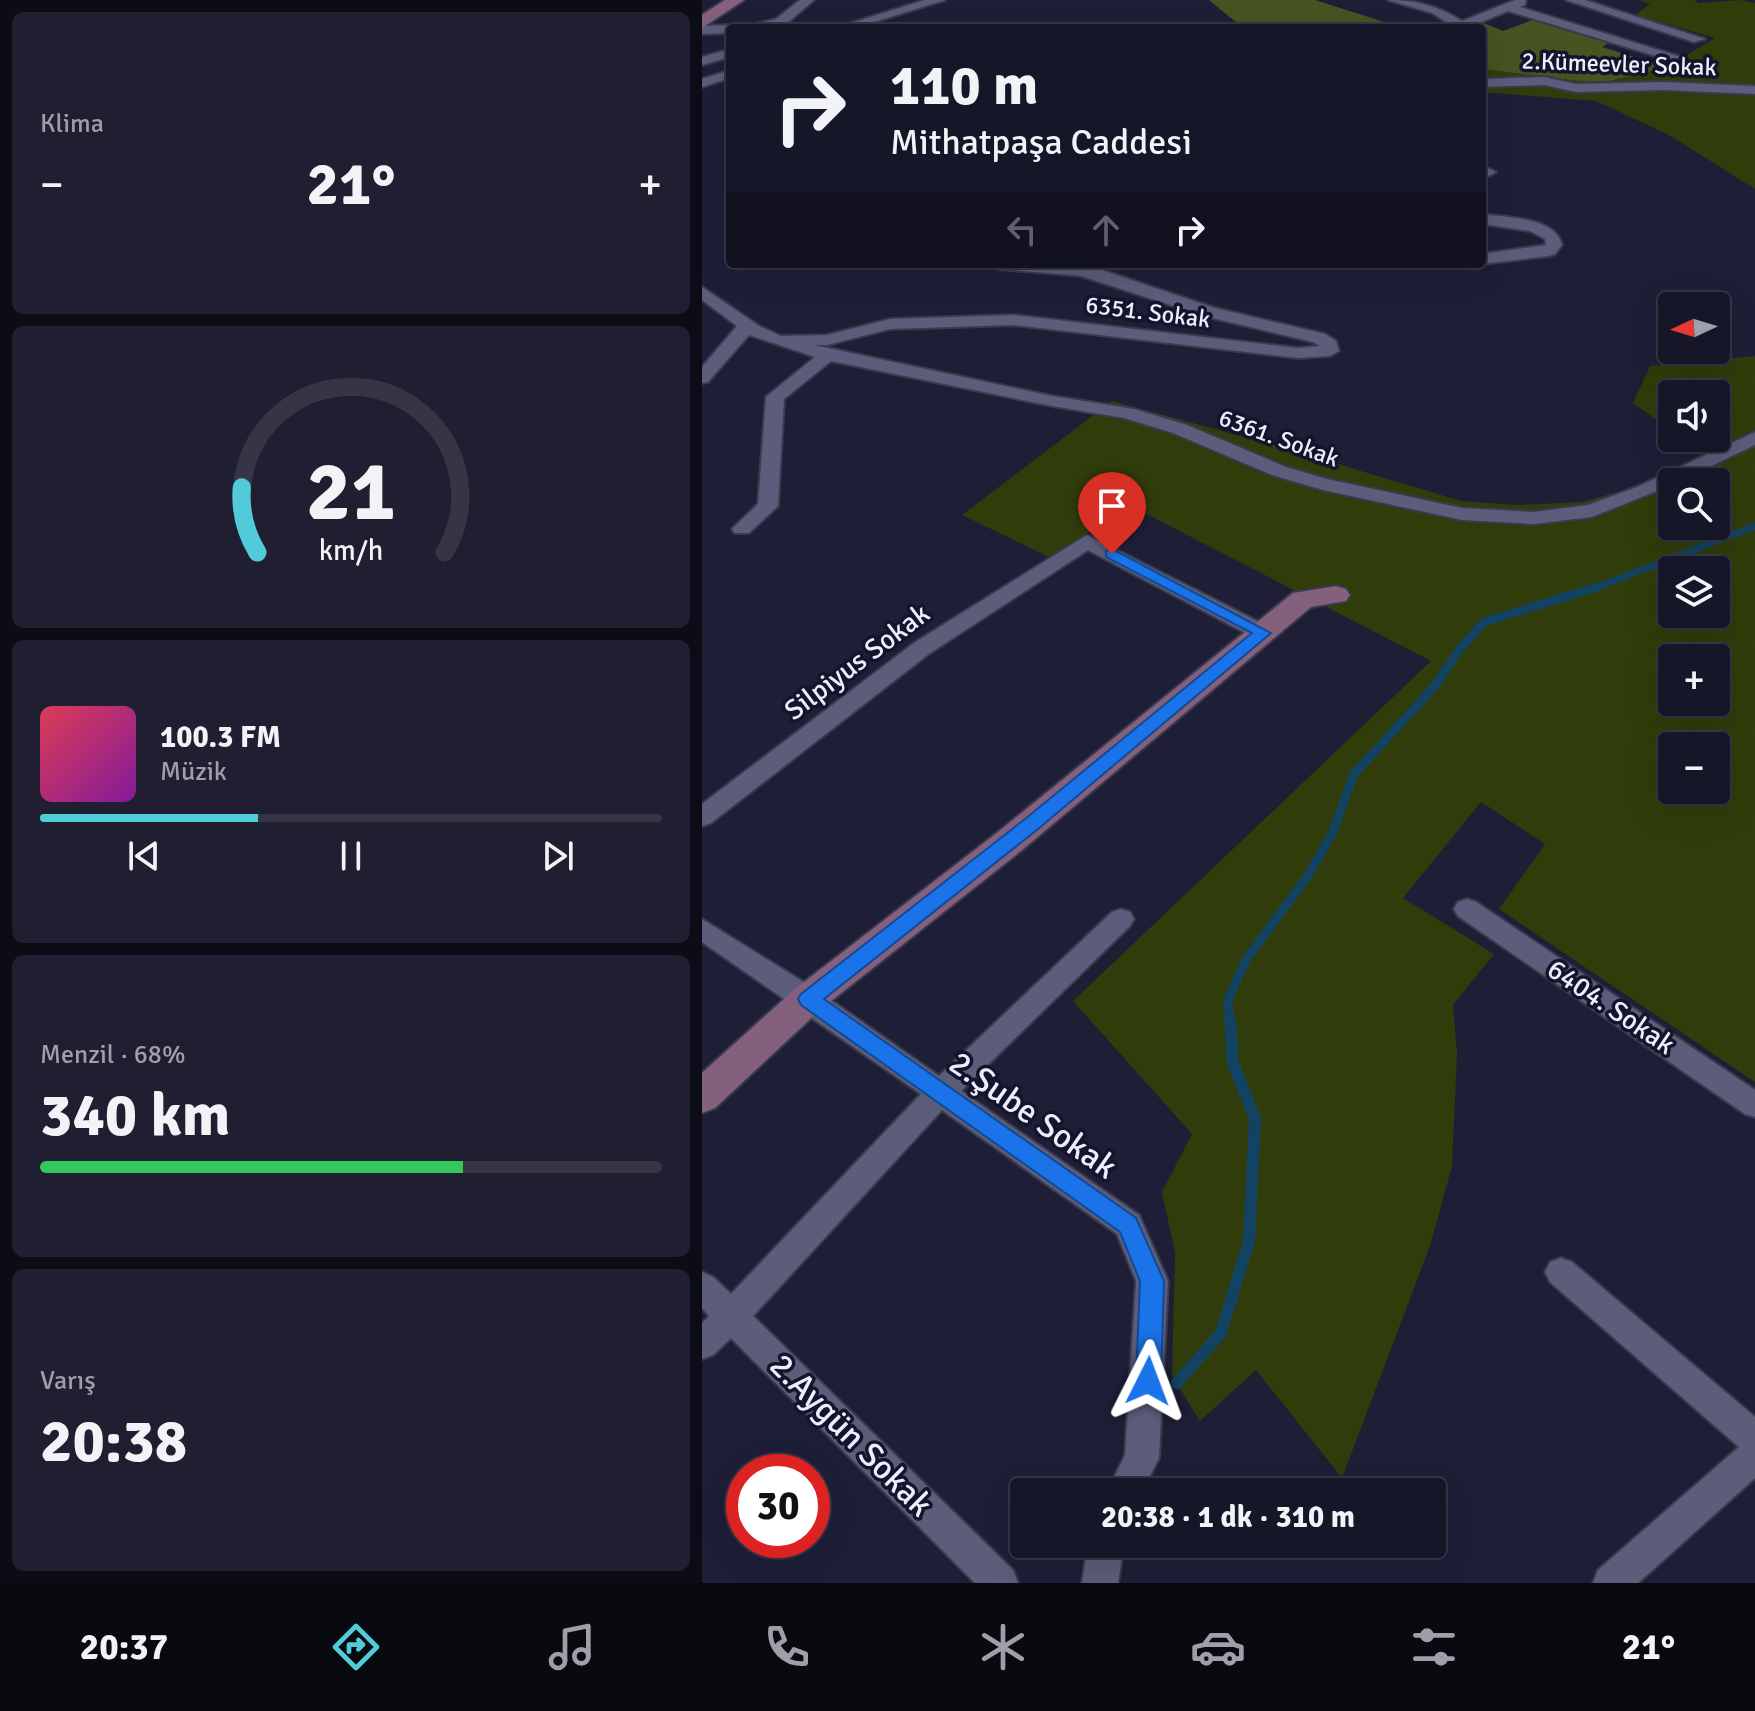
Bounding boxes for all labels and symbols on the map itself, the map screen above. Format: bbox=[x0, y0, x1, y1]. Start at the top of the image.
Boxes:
street label: 2.Kümeevler Sokak bbox=[1521, 46, 1717, 82]
street label: 6351. Sokak bbox=[1084, 289, 1212, 335]
north arrow bbox=[1658, 292, 1730, 364]
street label: 6361. Sokak bbox=[1215, 402, 1343, 474]
pin bbox=[1078, 472, 1146, 554]
street label: Silpiyus Sokak bbox=[778, 596, 936, 728]
street label: 6404. Sokak bbox=[1541, 952, 1681, 1062]
street label: 2.Şube Sokak bbox=[941, 1042, 1125, 1188]
position arrow bbox=[1106, 1339, 1190, 1423]
street label: 2.Aygün Sokak bbox=[761, 1345, 941, 1525]
speed limit sign: 30 bbox=[726, 1454, 830, 1558]

